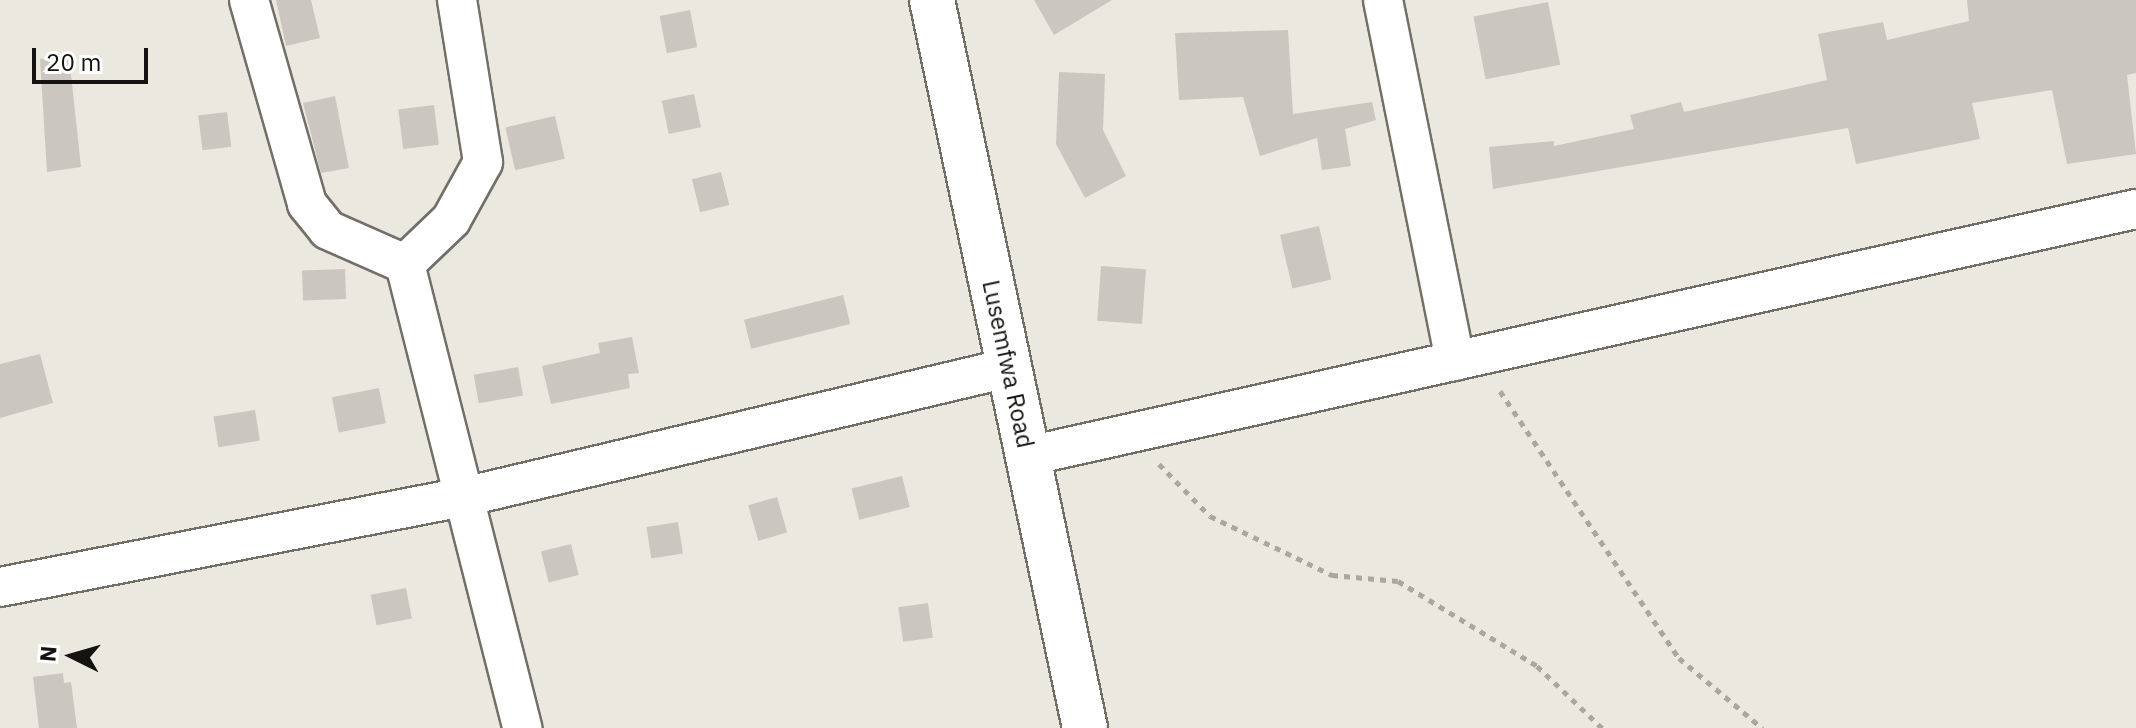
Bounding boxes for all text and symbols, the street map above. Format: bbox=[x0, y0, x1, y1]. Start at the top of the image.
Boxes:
scale bar bbox=[36, 32, 152, 82]
text: 20 m bbox=[46, 46, 101, 78]
street label: Lusemfwa Road bbox=[976, 277, 1040, 451]
north arrow bbox=[32, 616, 112, 696]
text: N bbox=[32, 645, 63, 663]

